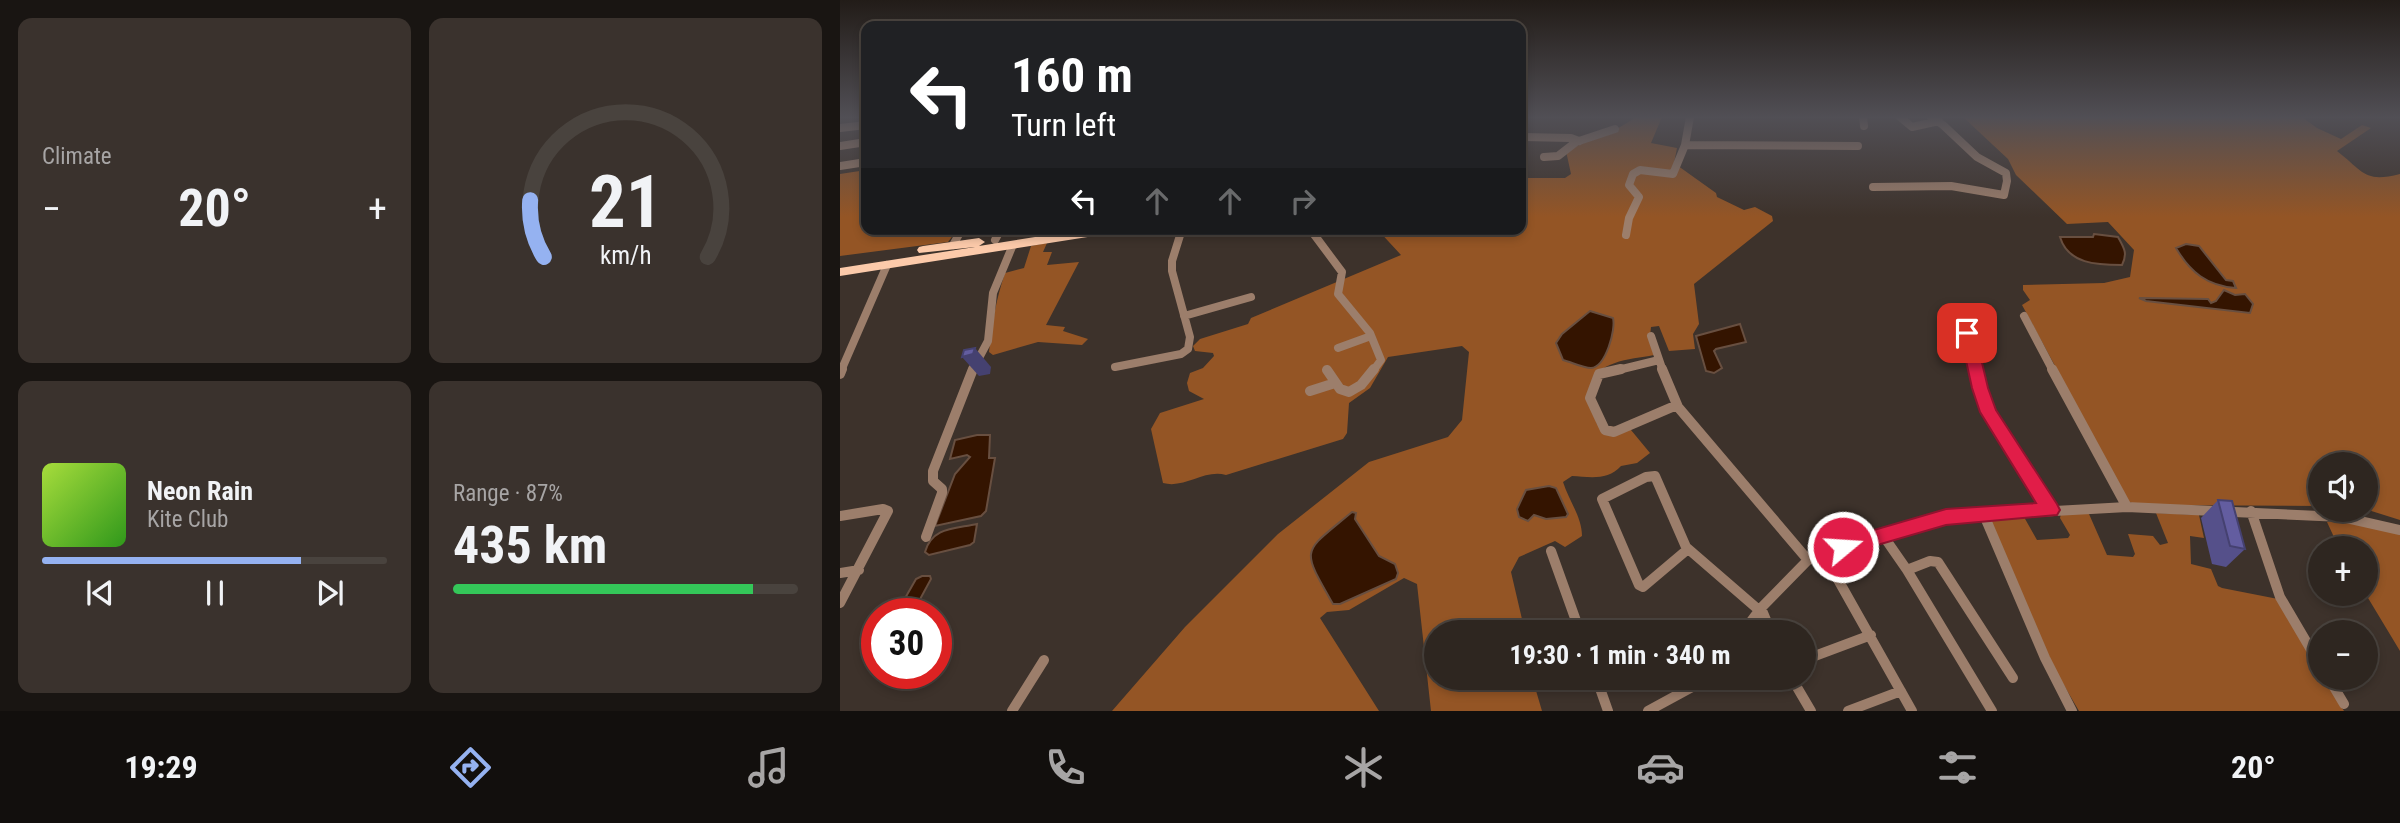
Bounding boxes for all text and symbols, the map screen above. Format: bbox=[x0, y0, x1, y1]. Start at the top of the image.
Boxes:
text: 160 m bbox=[1011, 47, 1133, 104]
icon: left bbox=[896, 49, 987, 140]
text: Turn left bbox=[1011, 106, 1116, 144]
text: Climate bbox=[42, 143, 112, 170]
text: 21 bbox=[589, 159, 662, 245]
text: 20° bbox=[178, 178, 251, 239]
icon: left bbox=[1065, 182, 1103, 220]
icon: ahead bbox=[1138, 182, 1176, 220]
icon: ahead bbox=[1211, 182, 1249, 220]
icon: right bbox=[1284, 182, 1322, 220]
text: − bbox=[42, 187, 61, 231]
text: + bbox=[368, 187, 387, 231]
text: km/h bbox=[600, 240, 651, 269]
pin bbox=[1937, 303, 1997, 363]
icon: arrive bbox=[1948, 314, 1986, 352]
map controls bbox=[2308, 452, 2378, 690]
button: sound bbox=[2308, 452, 2378, 522]
text: Neon Rain bbox=[147, 476, 253, 506]
text: Range · 87% bbox=[453, 480, 563, 507]
text: Kite Club bbox=[147, 506, 228, 533]
position arrow bbox=[1806, 510, 1880, 584]
text: 435 km bbox=[453, 515, 607, 576]
button: + bbox=[2308, 536, 2378, 606]
icon: previous bbox=[81, 574, 119, 612]
icon: pause bbox=[196, 574, 234, 612]
icon: next bbox=[311, 574, 349, 612]
speed limit sign: 30 bbox=[861, 598, 952, 689]
button: − bbox=[2308, 620, 2378, 690]
text: 19:30 · 1 min · 340 m bbox=[1510, 640, 1730, 670]
icon: directions bbox=[446, 743, 495, 792]
icon: music bbox=[744, 743, 793, 792]
icon: phone bbox=[1041, 743, 1090, 792]
icon: climate bbox=[1339, 743, 1388, 792]
icon: car bbox=[1636, 743, 1685, 792]
icon: filters bbox=[1933, 743, 1982, 792]
text: 19:29 bbox=[124, 748, 198, 786]
text: 20° bbox=[2231, 748, 2276, 786]

